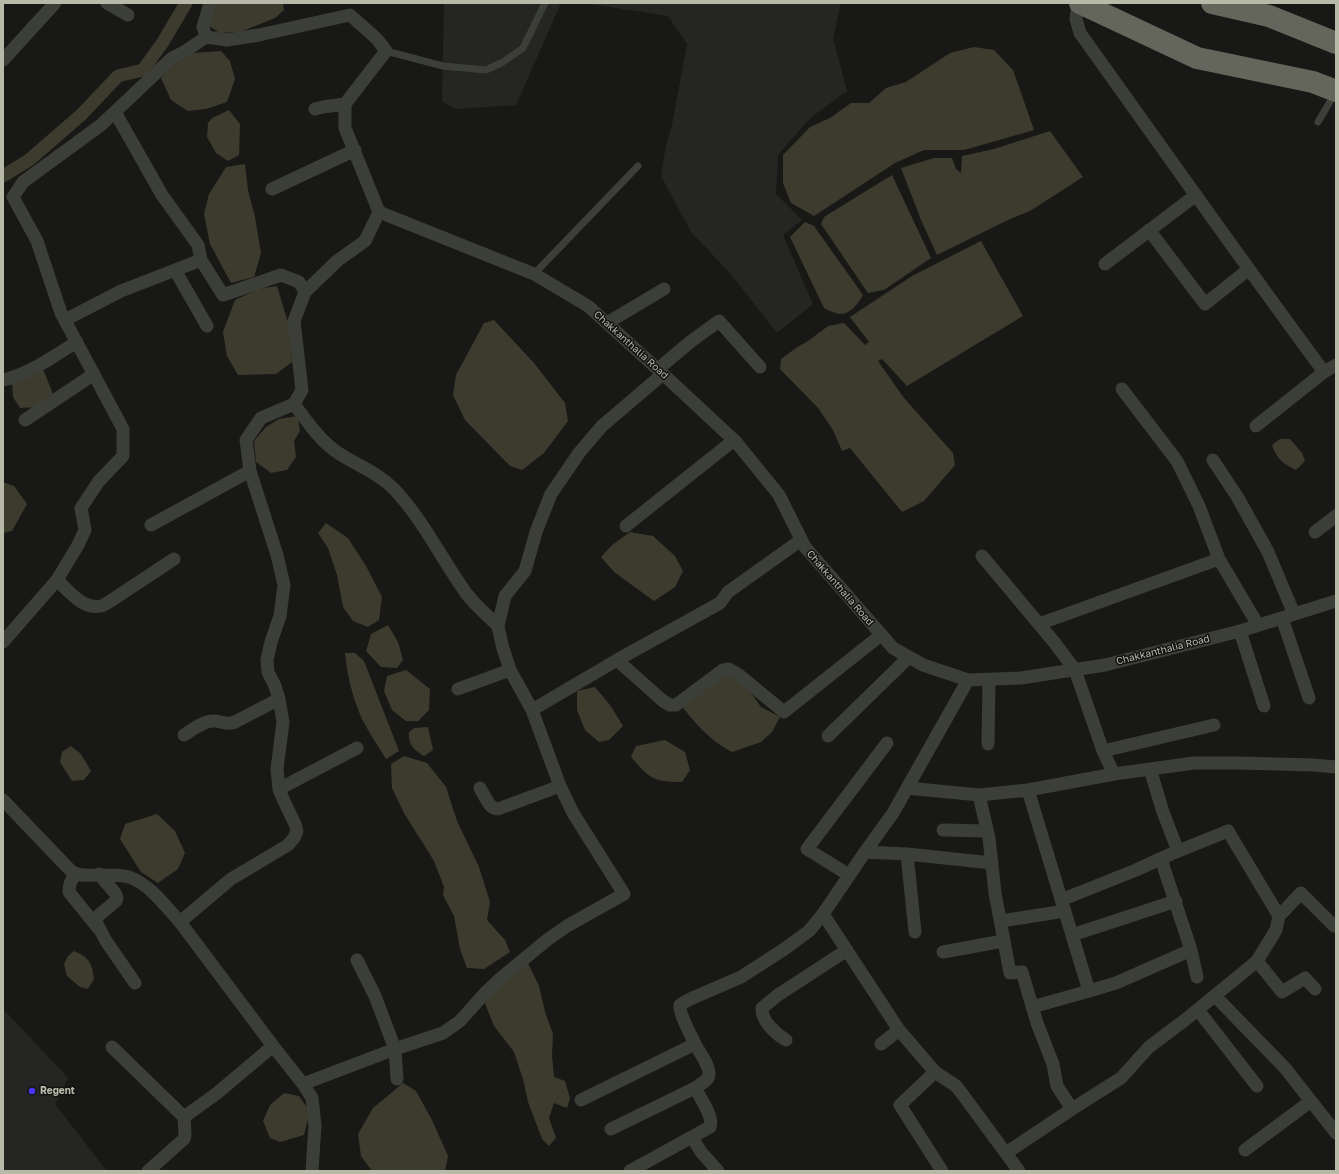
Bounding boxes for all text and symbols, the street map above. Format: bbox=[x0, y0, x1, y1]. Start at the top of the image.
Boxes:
street label: Chakkanthalia Road bbox=[591, 308, 671, 382]
street label: Chakkanthalia Road bbox=[804, 548, 876, 628]
street label: Chakkanthalia Road bbox=[1115, 633, 1211, 667]
place label: Regent bbox=[40, 1085, 75, 1097]
marker: Regent bbox=[27, 1086, 37, 1096]

